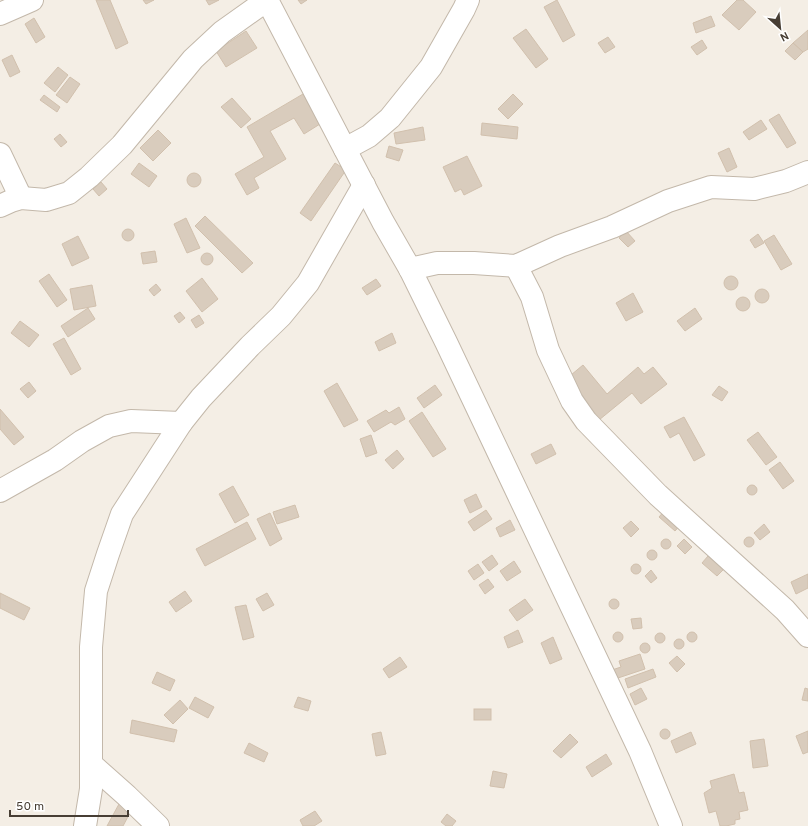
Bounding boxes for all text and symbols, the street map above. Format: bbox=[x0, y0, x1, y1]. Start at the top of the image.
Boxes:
north arrow bbox=[760, 8, 800, 48]
text: N bbox=[777, 28, 791, 44]
scale bar bbox=[10, 792, 128, 818]
text: 50 m bbox=[16, 799, 44, 815]

